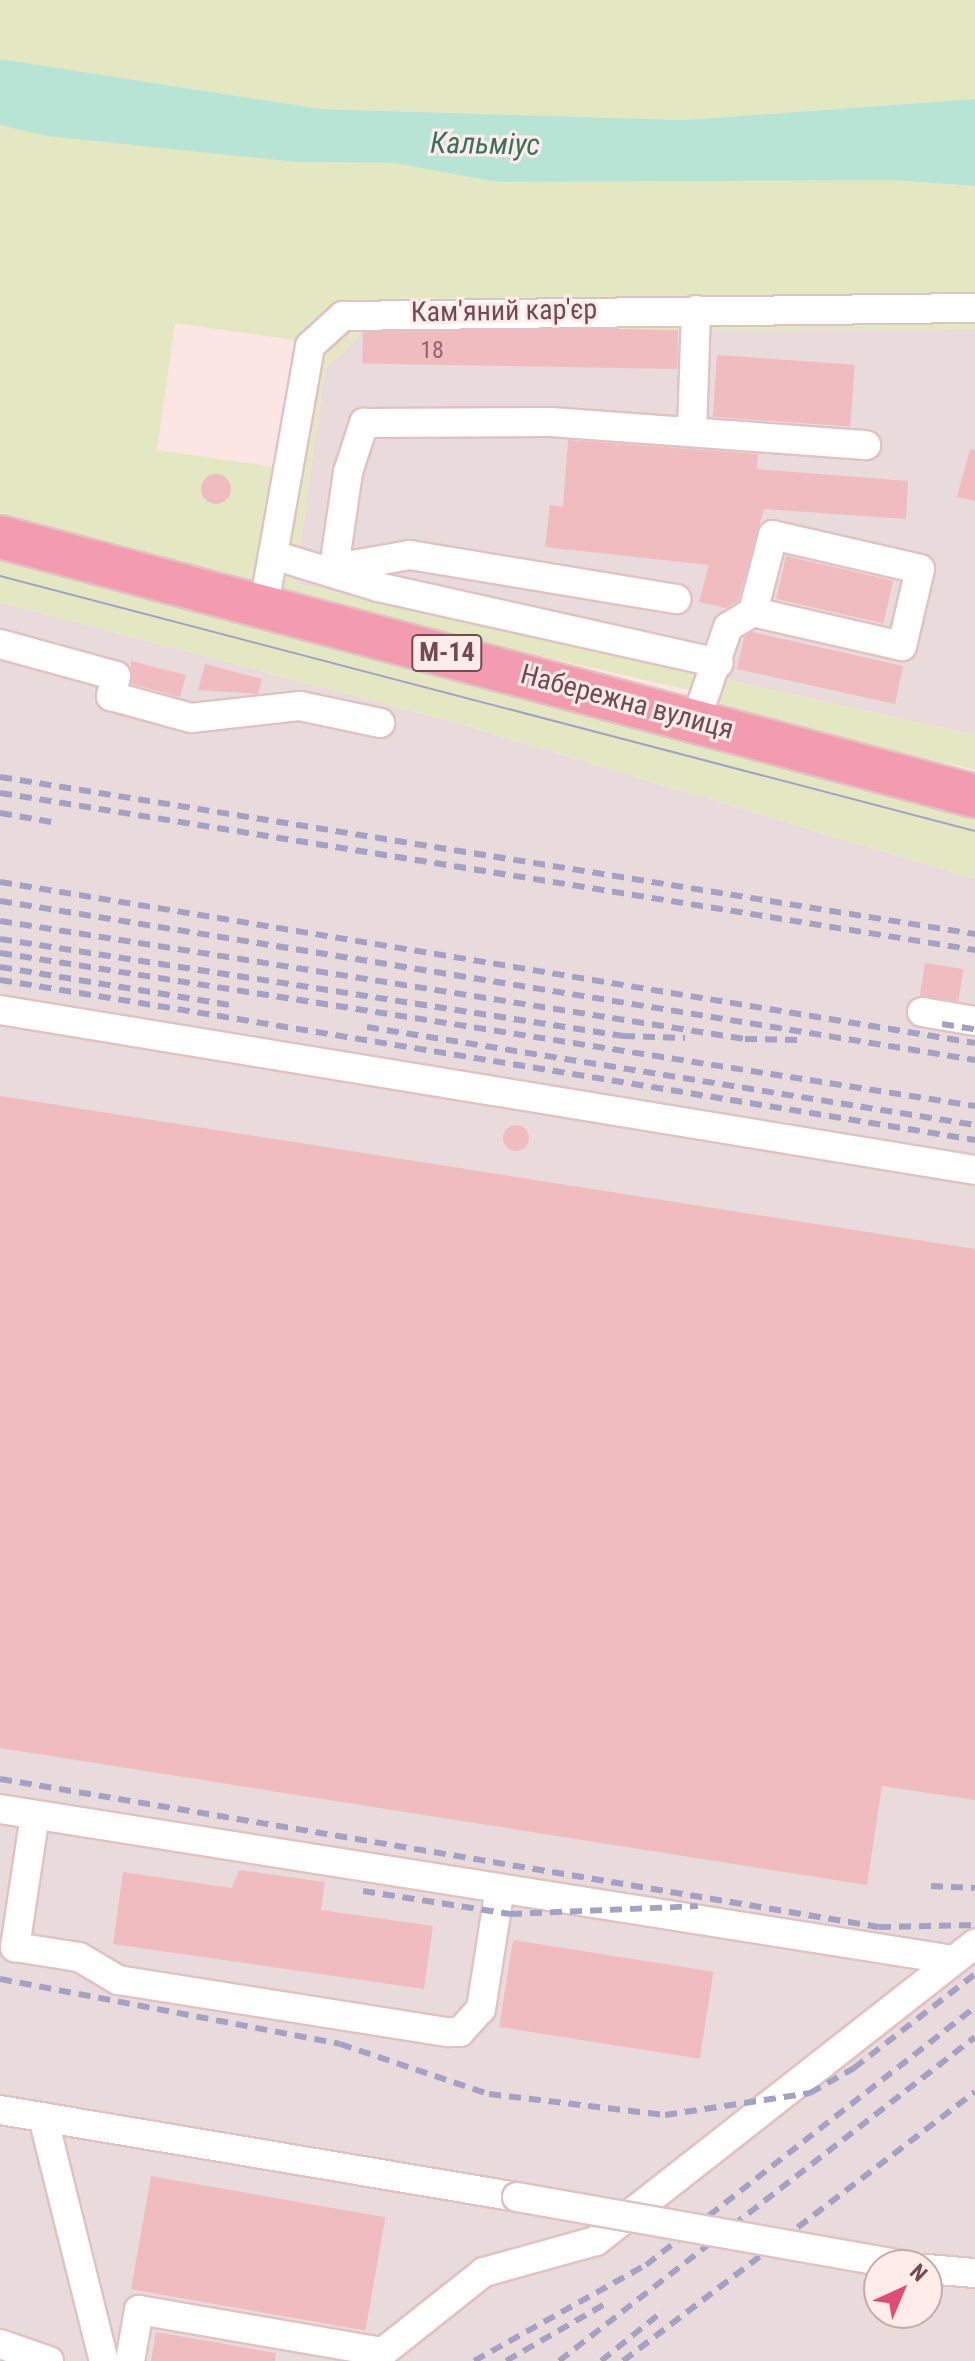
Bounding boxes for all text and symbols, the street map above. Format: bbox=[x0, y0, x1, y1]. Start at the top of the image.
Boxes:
water label: Кальміус bbox=[430, 125, 540, 163]
street label: Кам'яний кар'єр bbox=[411, 293, 597, 329]
house number: 18 bbox=[420, 337, 444, 365]
road number: М-14 bbox=[411, 631, 483, 675]
street label: Набережна вулиця bbox=[517, 657, 737, 747]
north arrow bbox=[863, 2249, 943, 2329]
text: N bbox=[905, 2259, 932, 2286]

